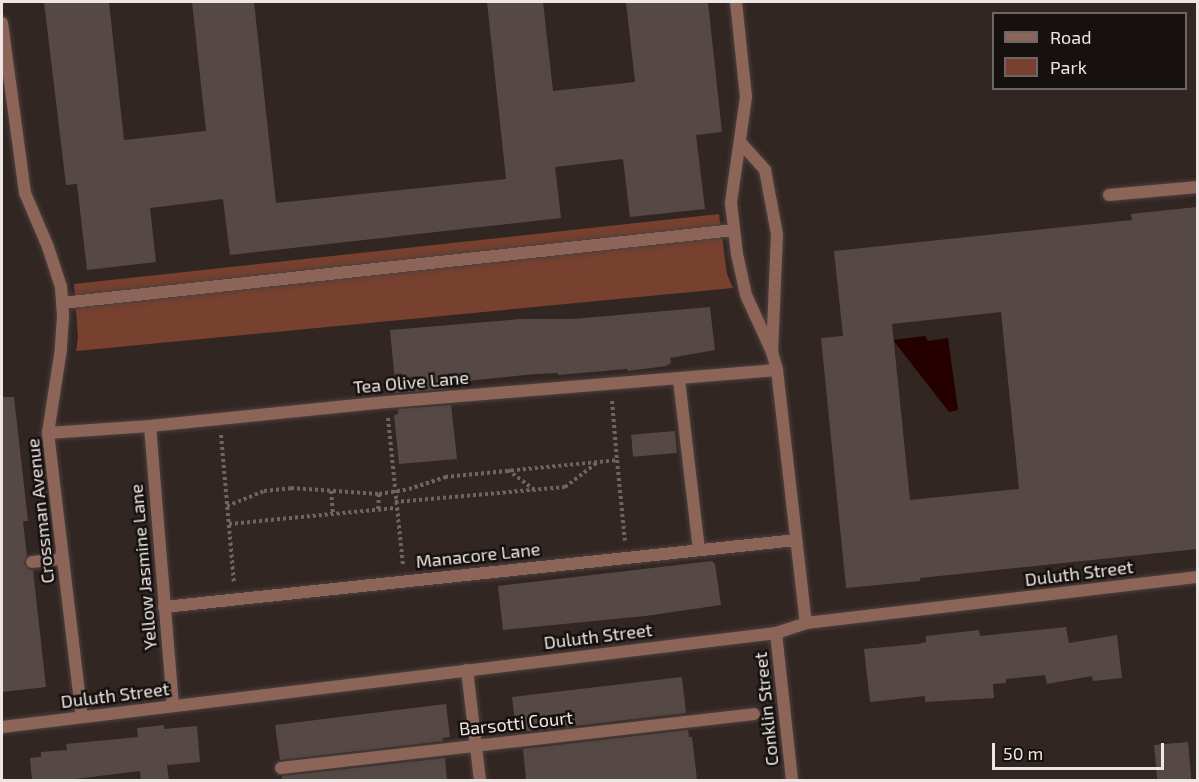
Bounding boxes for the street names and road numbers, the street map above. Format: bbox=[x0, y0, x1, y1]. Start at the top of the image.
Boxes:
street label: Tea Olive Lane bbox=[352, 366, 470, 398]
street label: Crossman Avenue bbox=[22, 437, 58, 585]
street label: Yellow Jasmine Lane bbox=[125, 483, 161, 651]
street label: Manacore Lane bbox=[415, 538, 541, 572]
street label: Duluth Street bbox=[1024, 556, 1134, 590]
street label: Duluth Street bbox=[543, 619, 653, 653]
street label: Conklin Street bbox=[749, 651, 783, 767]
street label: Duluth Street bbox=[60, 678, 170, 712]
street label: Barsotti Court bbox=[458, 706, 574, 740]

